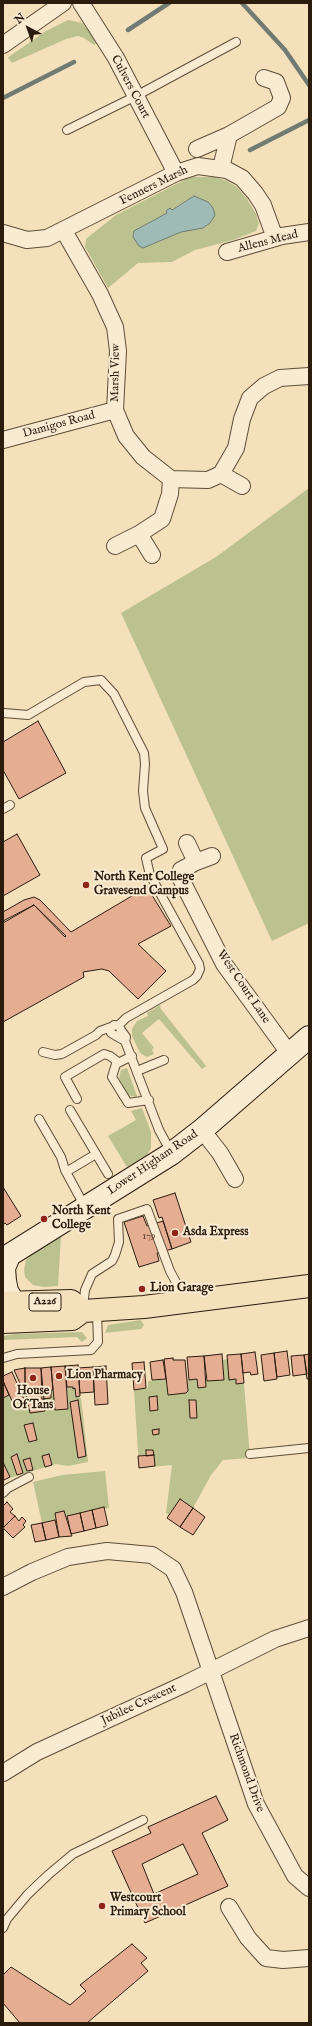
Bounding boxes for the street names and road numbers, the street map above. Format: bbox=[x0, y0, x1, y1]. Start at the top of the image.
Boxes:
street label: Culvers Court bbox=[107, 53, 153, 121]
street label: Fenners Marsh bbox=[118, 163, 190, 209]
street label: Allens Mead bbox=[236, 228, 300, 256]
street label: Marsh View bbox=[108, 344, 124, 402]
street label: Damigos Road bbox=[21, 408, 97, 442]
street label: West Court Lane bbox=[213, 948, 273, 1026]
street label: Lower Higham Road bbox=[105, 1127, 201, 1199]
road number: A226 bbox=[29, 1293, 61, 1311]
street label: Jubilee Crescent bbox=[99, 1681, 179, 1729]
street label: Richmond Drive bbox=[225, 1732, 267, 1814]

